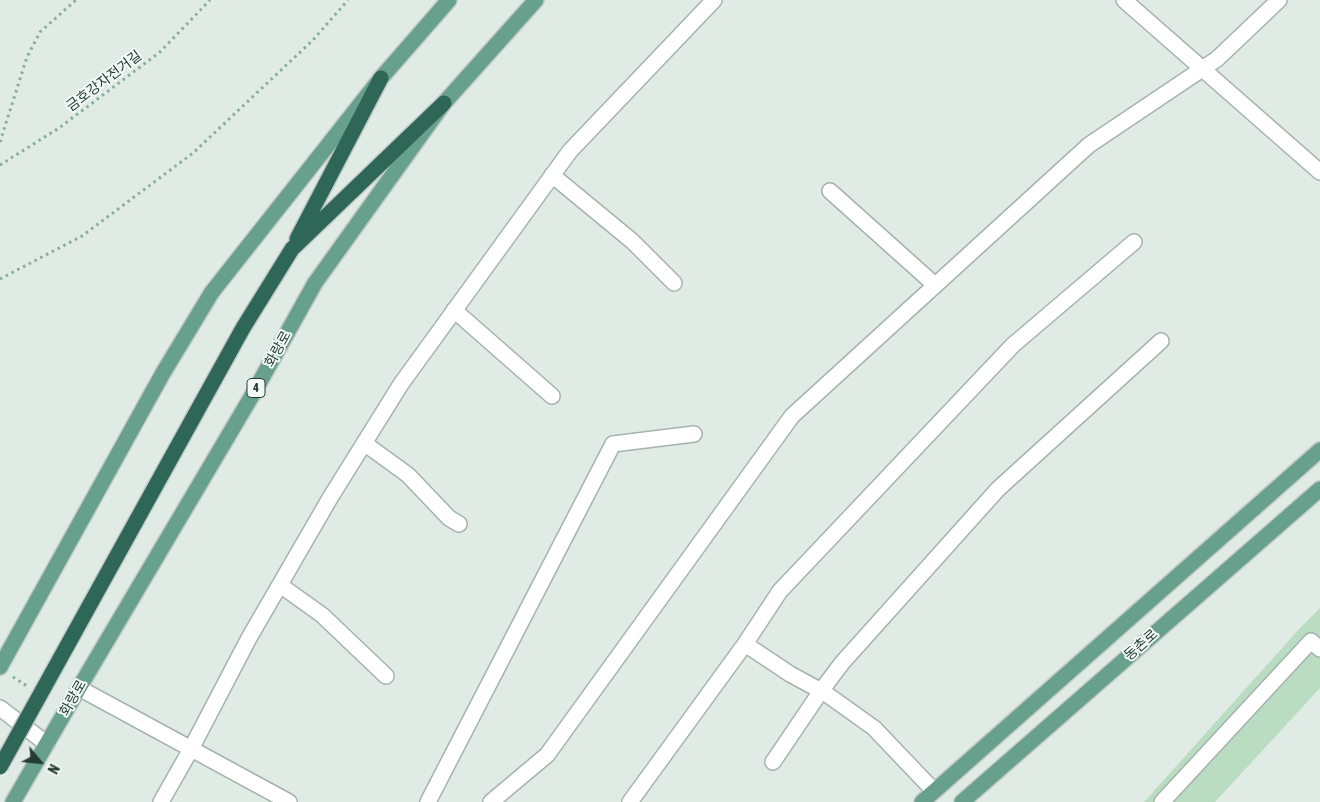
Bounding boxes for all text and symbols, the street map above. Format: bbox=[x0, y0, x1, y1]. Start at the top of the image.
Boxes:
street label: 금호강자전거길 bbox=[63, 47, 145, 115]
street label: 화랑로 bbox=[261, 328, 295, 370]
road number: 4 bbox=[247, 378, 265, 398]
street label: 동촌로 bbox=[1121, 626, 1161, 664]
street label: 화랑로 bbox=[56, 677, 90, 719]
north arrow bbox=[15, 737, 65, 787]
text: N bbox=[44, 762, 62, 776]

